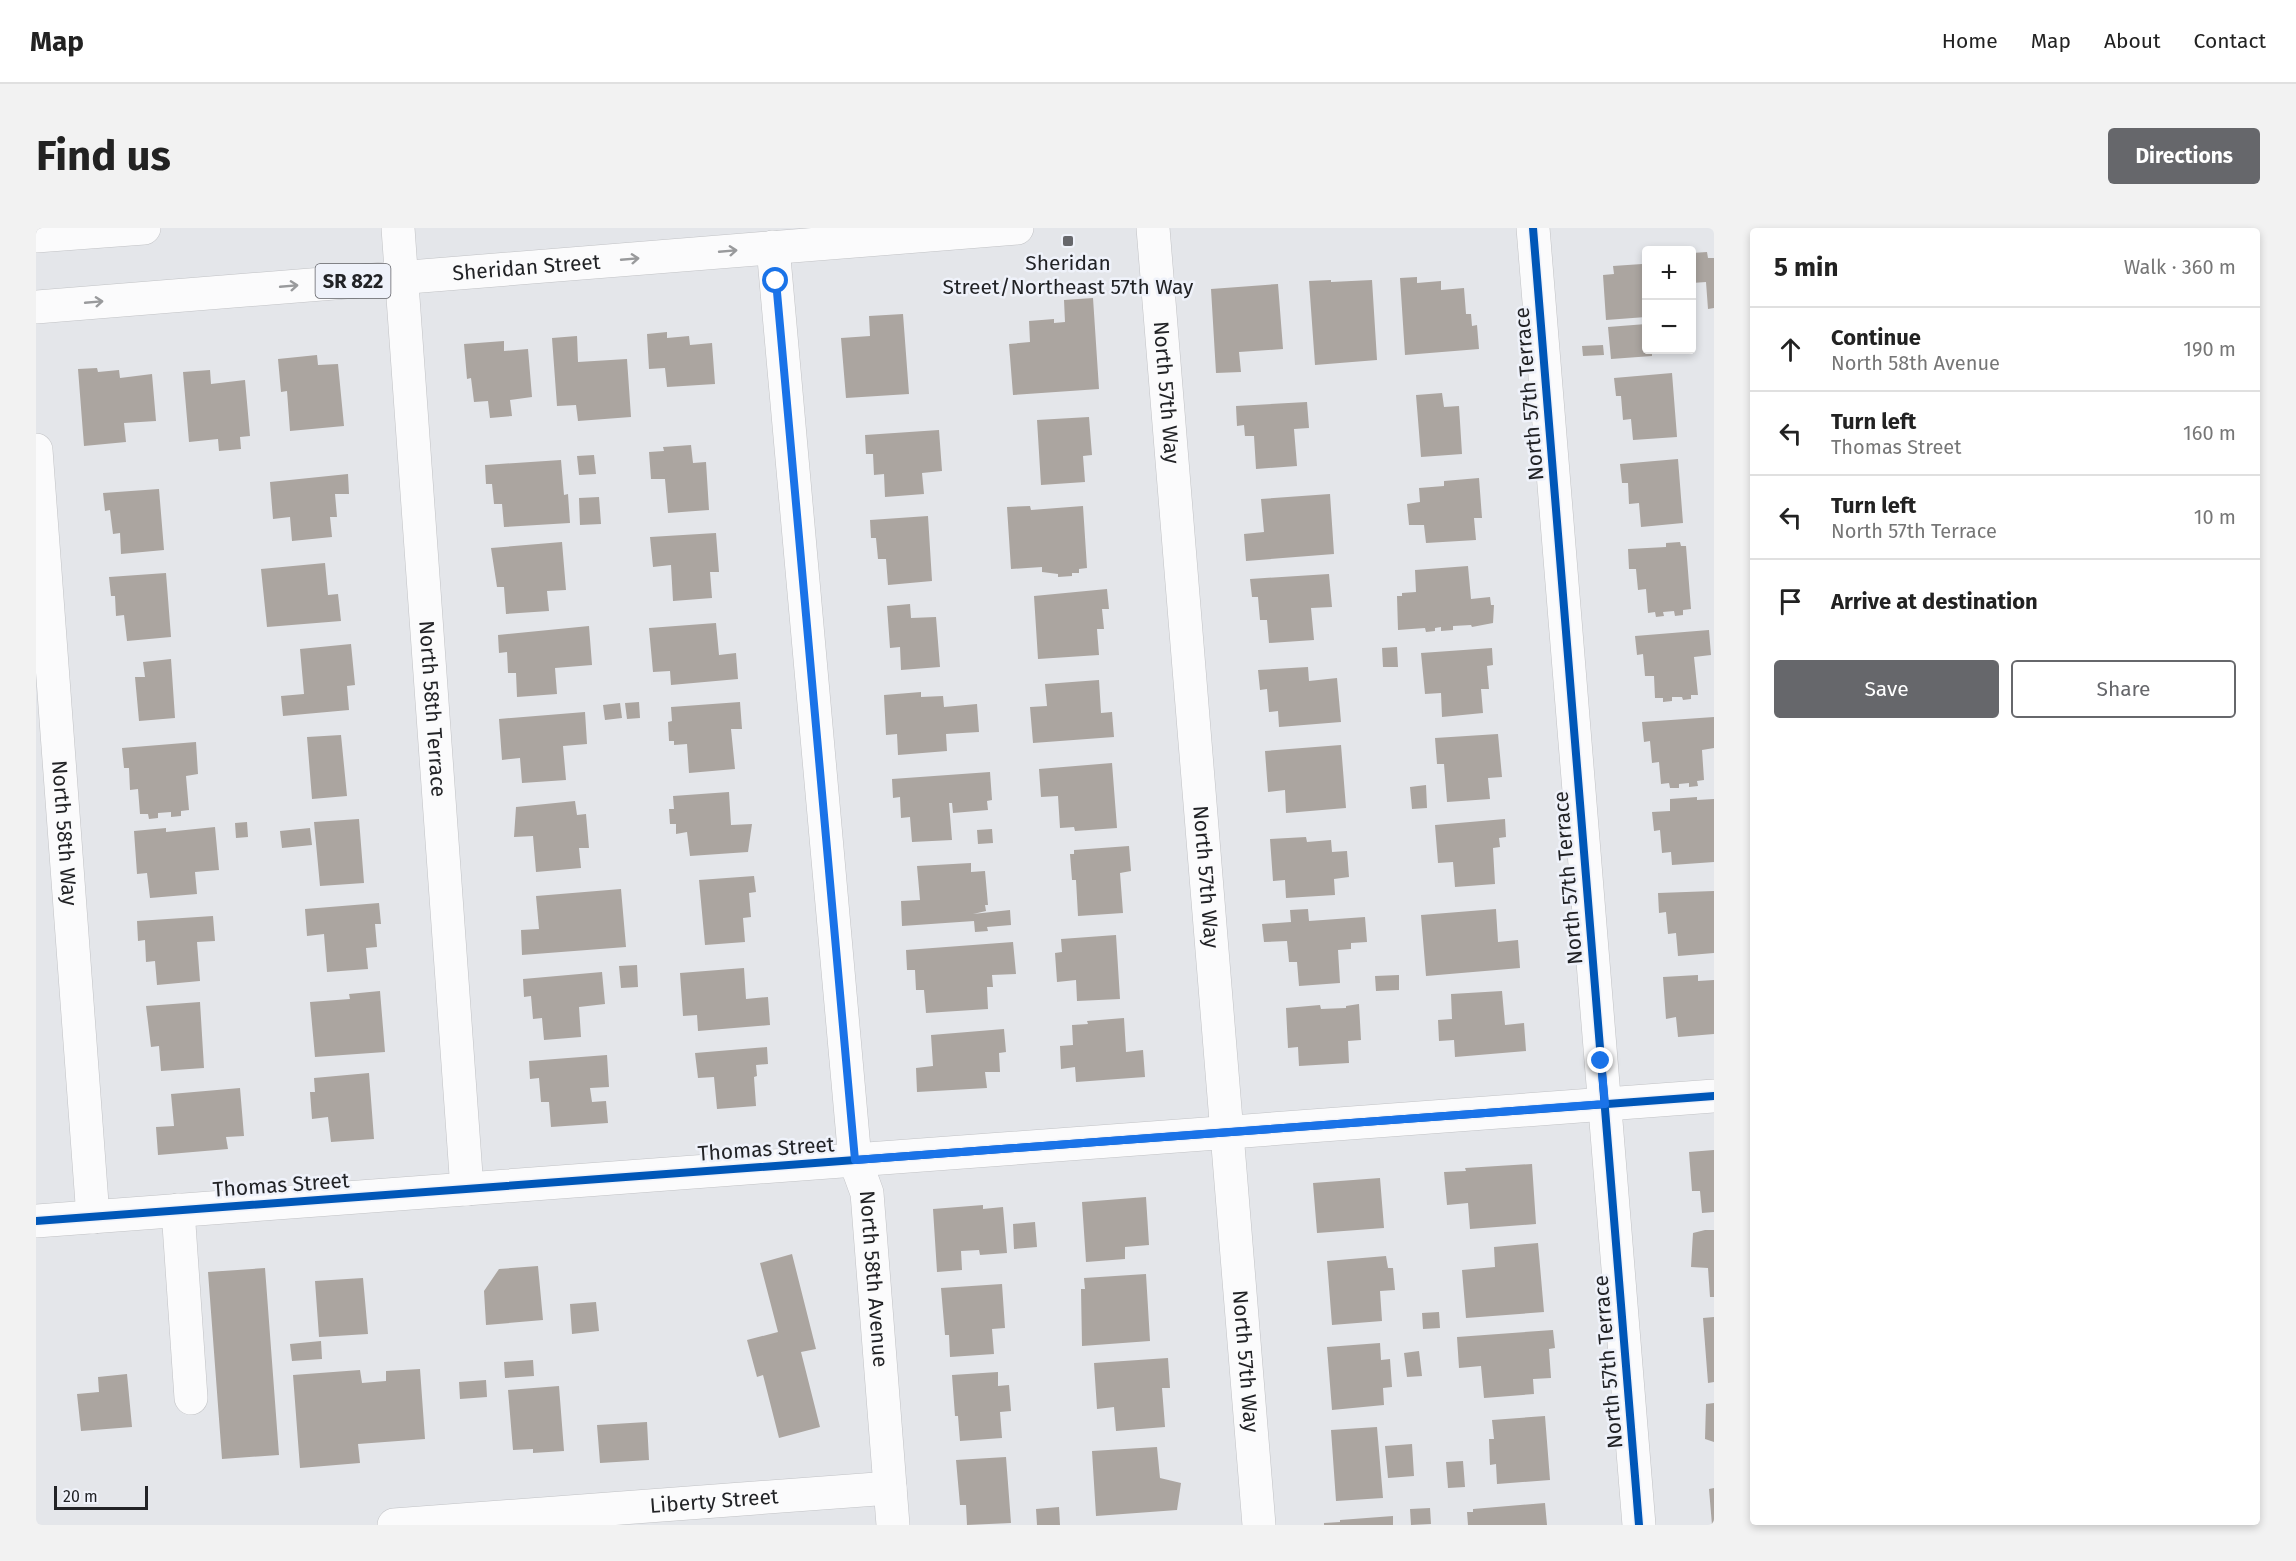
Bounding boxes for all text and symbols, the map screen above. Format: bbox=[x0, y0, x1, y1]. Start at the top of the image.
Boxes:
text: Map bbox=[30, 25, 84, 58]
text: Home bbox=[1942, 28, 1998, 54]
text: Map bbox=[2031, 28, 2071, 54]
text: About bbox=[2104, 28, 2161, 54]
text: Contact bbox=[2194, 28, 2266, 54]
button: Directions bbox=[2108, 128, 2260, 184]
text: Find us bbox=[36, 131, 171, 181]
marker: Sheridan Street/Northeast 57th Way bbox=[1061, 234, 1075, 248]
one-way arrow bbox=[717, 245, 737, 256]
map controls bbox=[1642, 246, 1696, 354]
button: + bbox=[1642, 246, 1696, 300]
street label: Sheridan Street bbox=[452, 249, 602, 286]
place label: Sheridan Street/Northeast 57th Way bbox=[943, 250, 1194, 300]
text: 5 min bbox=[1774, 252, 1838, 283]
one-way arrow bbox=[619, 253, 639, 264]
text: Walk · 360 m bbox=[2124, 255, 2236, 279]
road number: SR 822 bbox=[316, 264, 390, 298]
route start bbox=[762, 267, 788, 293]
one-way arrow bbox=[278, 280, 298, 291]
one-way arrow bbox=[84, 296, 104, 307]
button: − bbox=[1642, 300, 1696, 354]
street label: North 57th Terrace bbox=[1508, 306, 1550, 482]
street label: North 57th Way bbox=[1148, 320, 1185, 466]
text: Continue bbox=[1831, 324, 1921, 351]
icon: ahead bbox=[1774, 333, 1807, 366]
text: 190 m bbox=[2183, 337, 2236, 361]
text: North 58th Avenue bbox=[1831, 351, 2000, 375]
text: Turn left bbox=[1831, 408, 1916, 435]
icon: left bbox=[1774, 417, 1807, 450]
text: 160 m bbox=[2183, 421, 2236, 445]
text: Thomas Street bbox=[1831, 435, 1961, 459]
text: Turn left bbox=[1831, 492, 1916, 519]
icon: left bbox=[1774, 501, 1807, 534]
text: 10 m bbox=[2194, 505, 2236, 529]
text: North 57th Terrace bbox=[1831, 519, 1997, 543]
icon: arrive bbox=[1774, 585, 1807, 618]
text: Arrive at destination bbox=[1831, 588, 2038, 615]
street label: North 58th Terrace bbox=[413, 620, 452, 798]
button: Save bbox=[1774, 660, 1999, 718]
button: Share bbox=[2011, 660, 2236, 718]
street label: North 58th Way bbox=[46, 759, 83, 907]
street label: North 57th Terrace bbox=[1547, 790, 1589, 966]
street label: North 57th Way bbox=[1187, 804, 1225, 950]
route end bbox=[1587, 1047, 1613, 1073]
street label: Thomas Street bbox=[697, 1131, 836, 1167]
street label: Thomas Street bbox=[212, 1167, 351, 1203]
street label: North 58th Avenue bbox=[854, 1189, 894, 1368]
street label: North 57th Terrace bbox=[1587, 1274, 1629, 1450]
street label: North 57th Way bbox=[1227, 1289, 1264, 1434]
scale bar bbox=[54, 1483, 148, 1510]
street label: Liberty Street bbox=[649, 1483, 780, 1519]
text: 20 m bbox=[63, 1487, 98, 1506]

